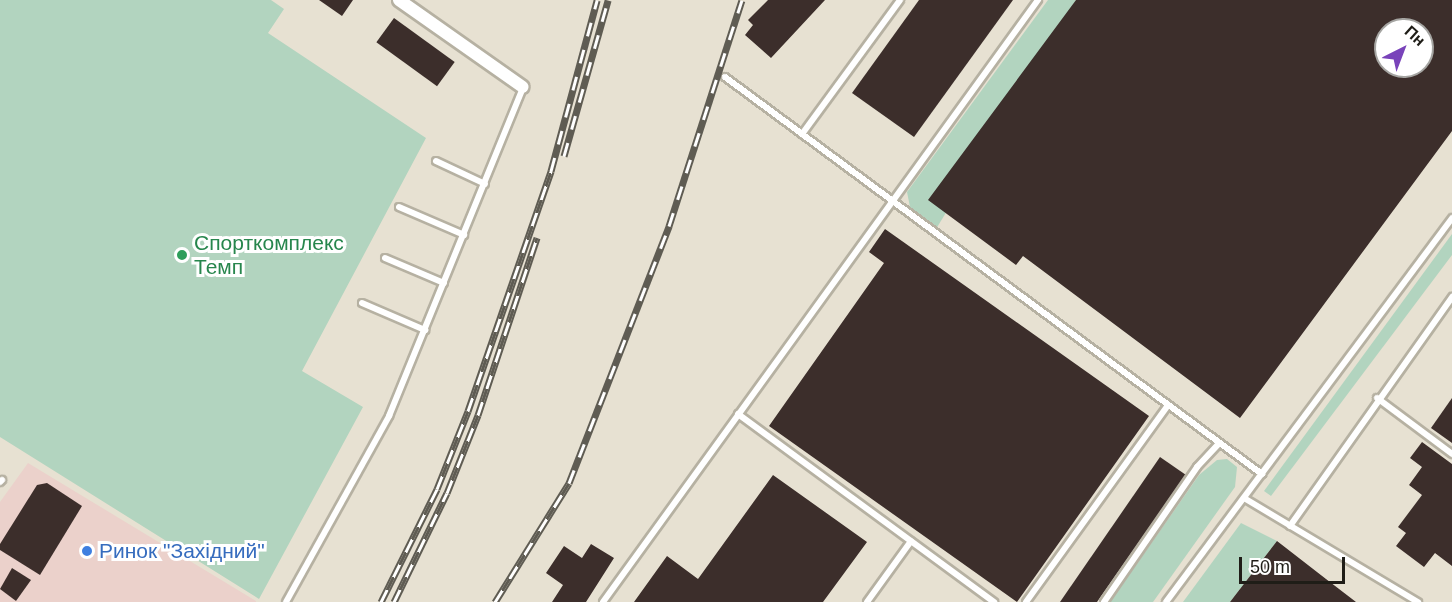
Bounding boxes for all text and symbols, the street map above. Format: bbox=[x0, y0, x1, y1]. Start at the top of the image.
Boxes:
north arrow bbox=[1374, 18, 1434, 78]
text: Пн bbox=[1401, 22, 1429, 49]
place label: Спорткомплекс Темп bbox=[194, 230, 344, 280]
marker: Спорткомплекс Темп bbox=[175, 248, 189, 262]
place label: Ринок "Західний" bbox=[99, 538, 265, 564]
marker: Ринок "Західний" bbox=[80, 544, 94, 558]
scale bar bbox=[1242, 545, 1348, 583]
text: 50 m bbox=[1250, 557, 1290, 577]

